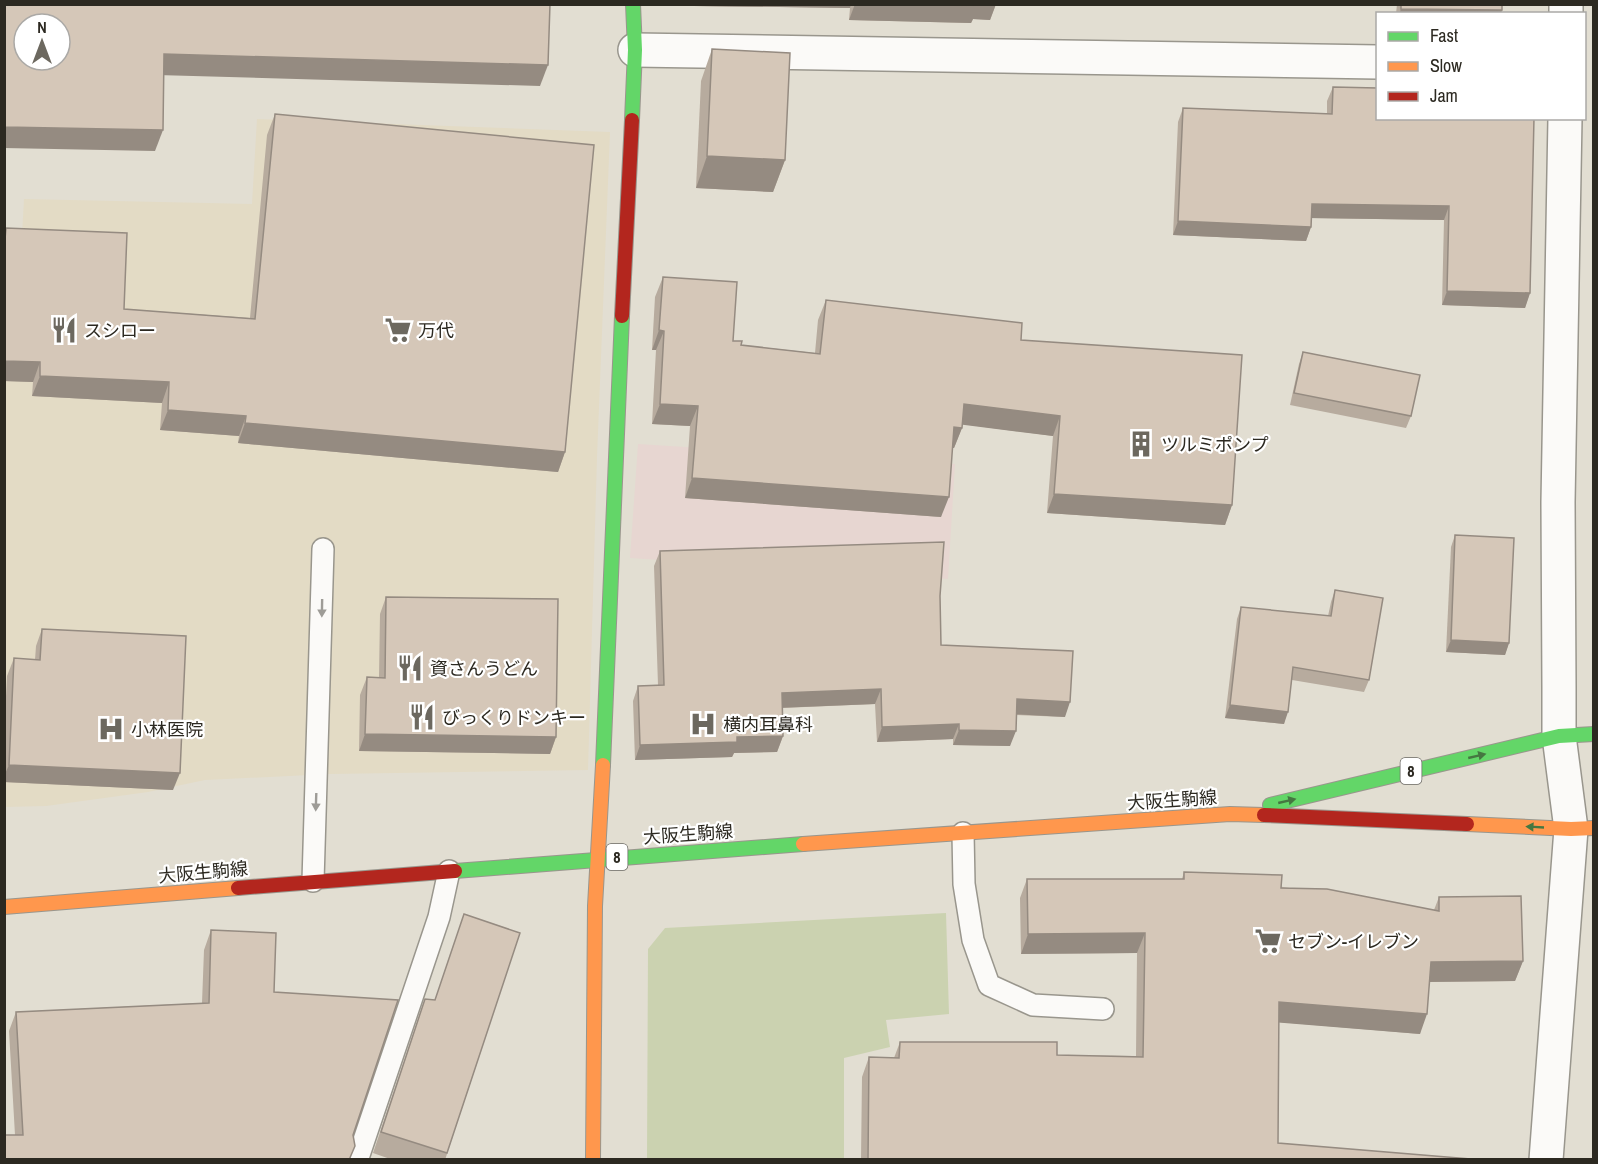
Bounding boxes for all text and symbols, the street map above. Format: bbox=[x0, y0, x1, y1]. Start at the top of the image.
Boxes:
north arrow bbox=[12, 12, 72, 72]
legend bbox=[1376, 12, 1586, 120]
text: N bbox=[37, 16, 47, 38]
text: Fast bbox=[1430, 23, 1458, 48]
text: Slow bbox=[1430, 53, 1462, 78]
text: Jam bbox=[1430, 83, 1458, 108]
restaurant icon: スシロー bbox=[49, 315, 79, 345]
supermarket icon: 万代 bbox=[383, 315, 413, 345]
place label: スシロー bbox=[84, 318, 156, 343]
place label: 万代 bbox=[418, 318, 454, 343]
building icon: ツルミポンプ bbox=[1126, 429, 1156, 459]
place label: ツルミポンプ bbox=[1161, 432, 1268, 457]
one-way arrow bbox=[317, 598, 327, 617]
restaurant icon: 資さんうどん bbox=[395, 653, 425, 683]
place label: 資さんうどん bbox=[430, 656, 538, 681]
restaurant icon: びっくりドンキー bbox=[407, 702, 437, 732]
place label: びっくりドンキー bbox=[442, 705, 586, 730]
hospital icon: 横内耳鼻科 bbox=[688, 709, 718, 739]
place label: 横内耳鼻科 bbox=[723, 712, 813, 737]
hospital icon: 小林医院 bbox=[96, 714, 126, 744]
place label: 小林医院 bbox=[131, 717, 203, 742]
one-way arrow bbox=[1468, 751, 1487, 760]
road number: 8 bbox=[1400, 758, 1422, 784]
street label: 大阪生駒線 bbox=[1126, 784, 1218, 816]
one-way arrow bbox=[311, 793, 321, 812]
one-way arrow bbox=[1278, 795, 1296, 805]
street label: 大阪生駒線 bbox=[642, 818, 734, 850]
one-way arrow bbox=[1526, 823, 1545, 832]
road number: 8 bbox=[606, 844, 628, 870]
street label: 大阪生駒線 bbox=[157, 856, 249, 888]
supermarket icon: セブン-イレブン bbox=[1253, 926, 1283, 956]
place label: セブン-イレブン bbox=[1288, 929, 1419, 954]

